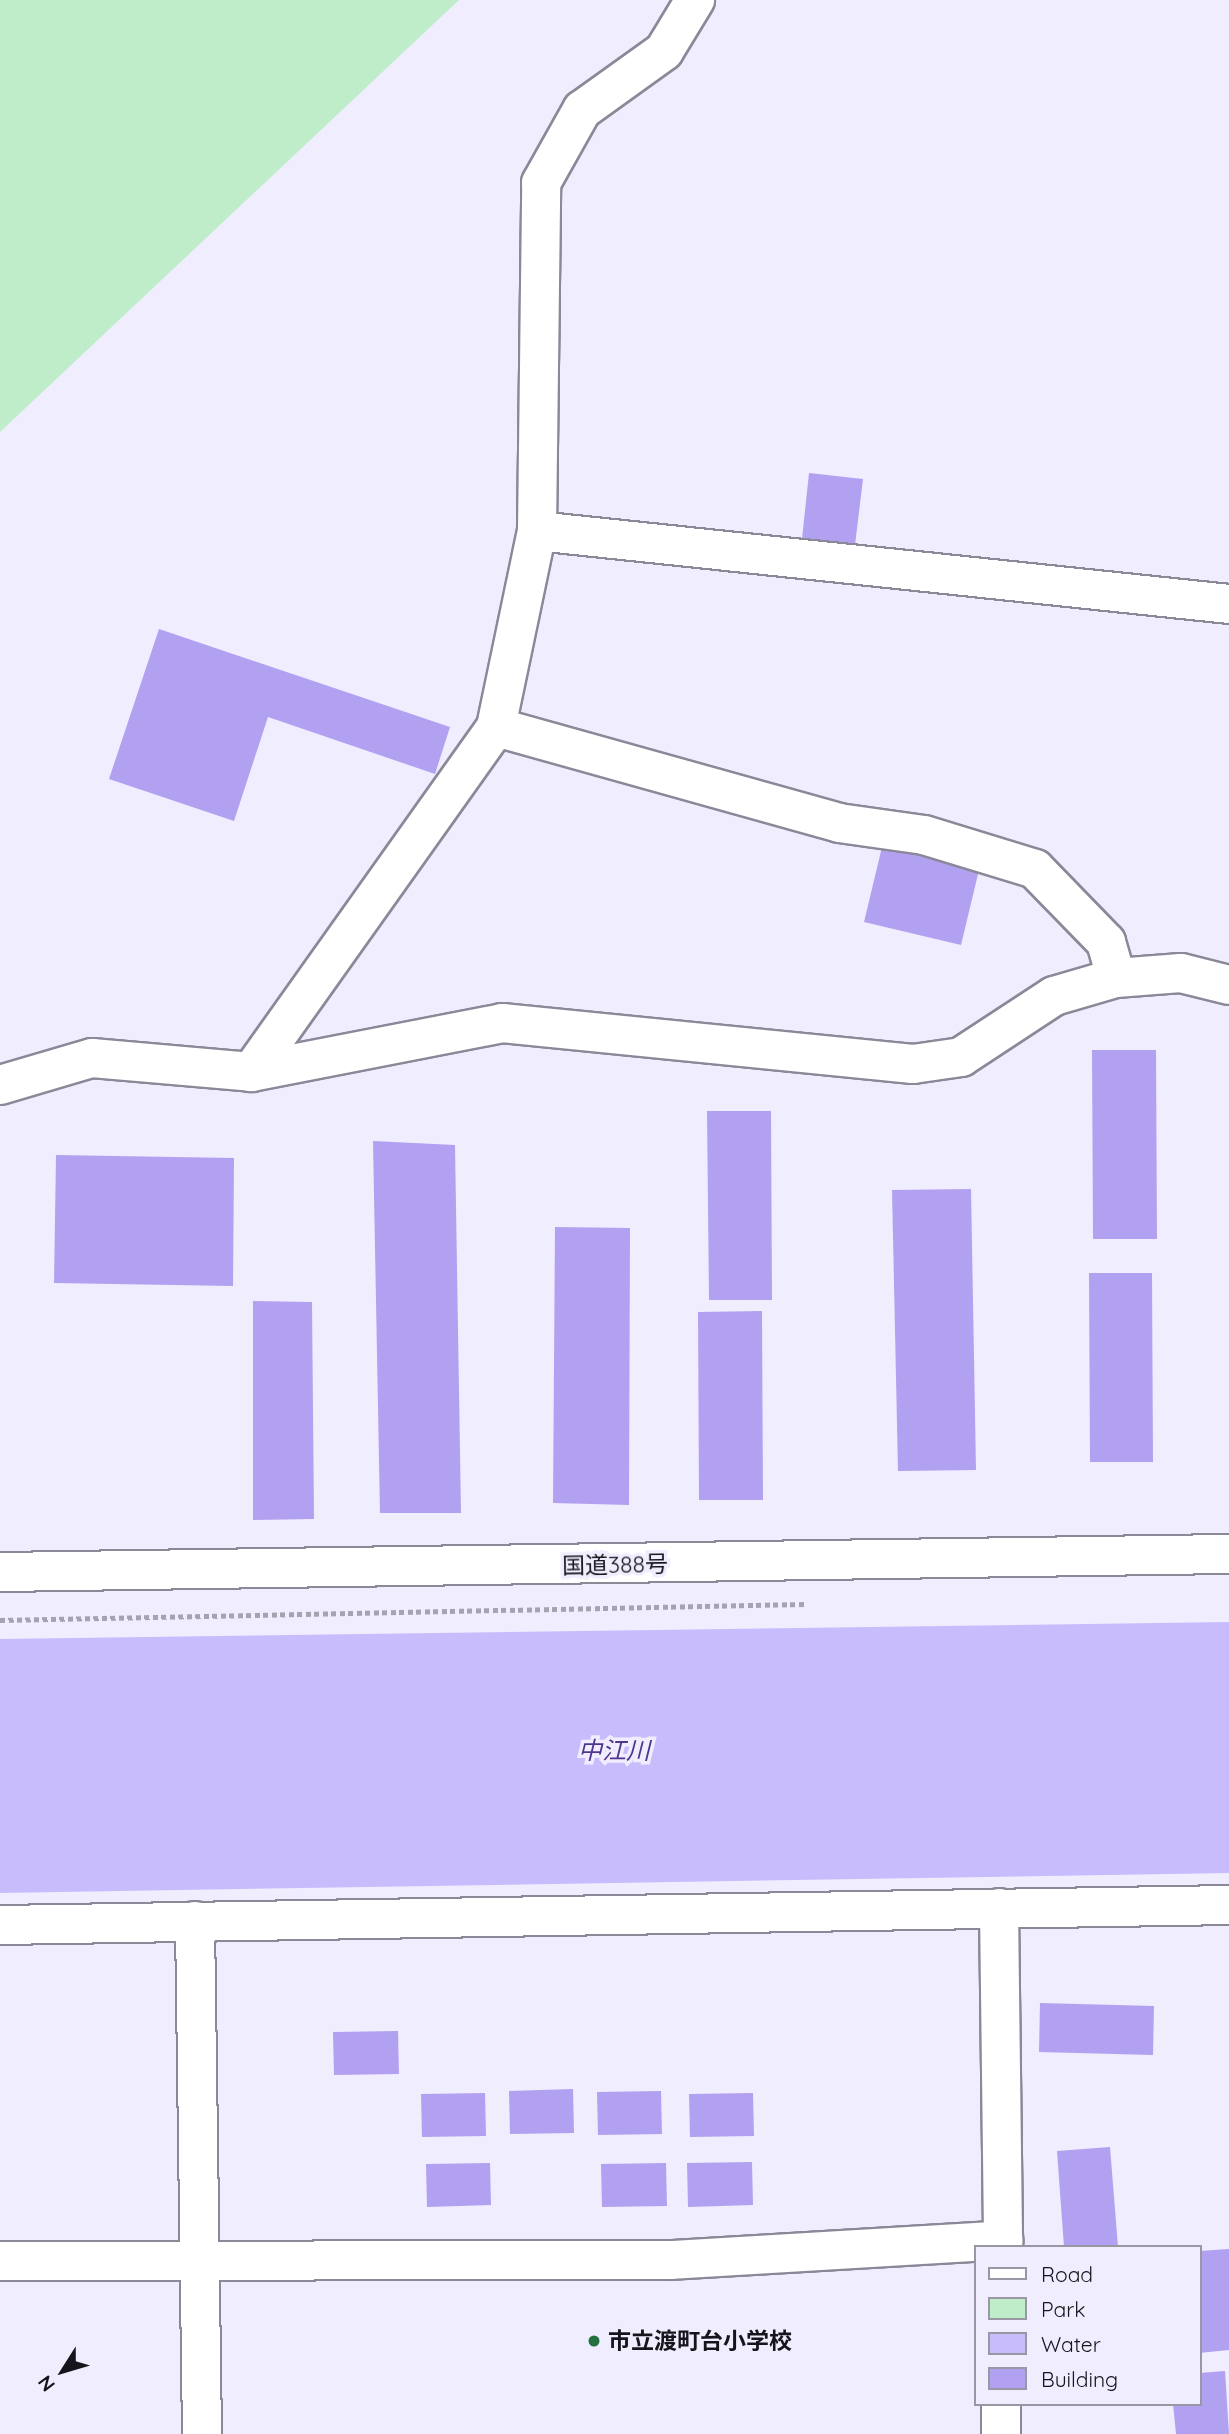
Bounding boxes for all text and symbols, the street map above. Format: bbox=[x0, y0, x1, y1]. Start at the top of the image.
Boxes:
street label: 国道388号 bbox=[562, 1550, 668, 1580]
water label: 中江川 bbox=[578, 1737, 650, 1765]
legend bbox=[974, 2245, 1201, 2406]
text: Road bbox=[1041, 2261, 1093, 2287]
text: Park bbox=[1041, 2296, 1085, 2322]
place label: 市立渡町台小学校 bbox=[608, 2327, 792, 2355]
text: Water bbox=[1041, 2331, 1101, 2357]
marker: 市立渡町台小学校 bbox=[586, 2333, 602, 2349]
north arrow bbox=[28, 2336, 98, 2406]
text: Building bbox=[1041, 2366, 1118, 2392]
text: N bbox=[32, 2371, 60, 2396]

